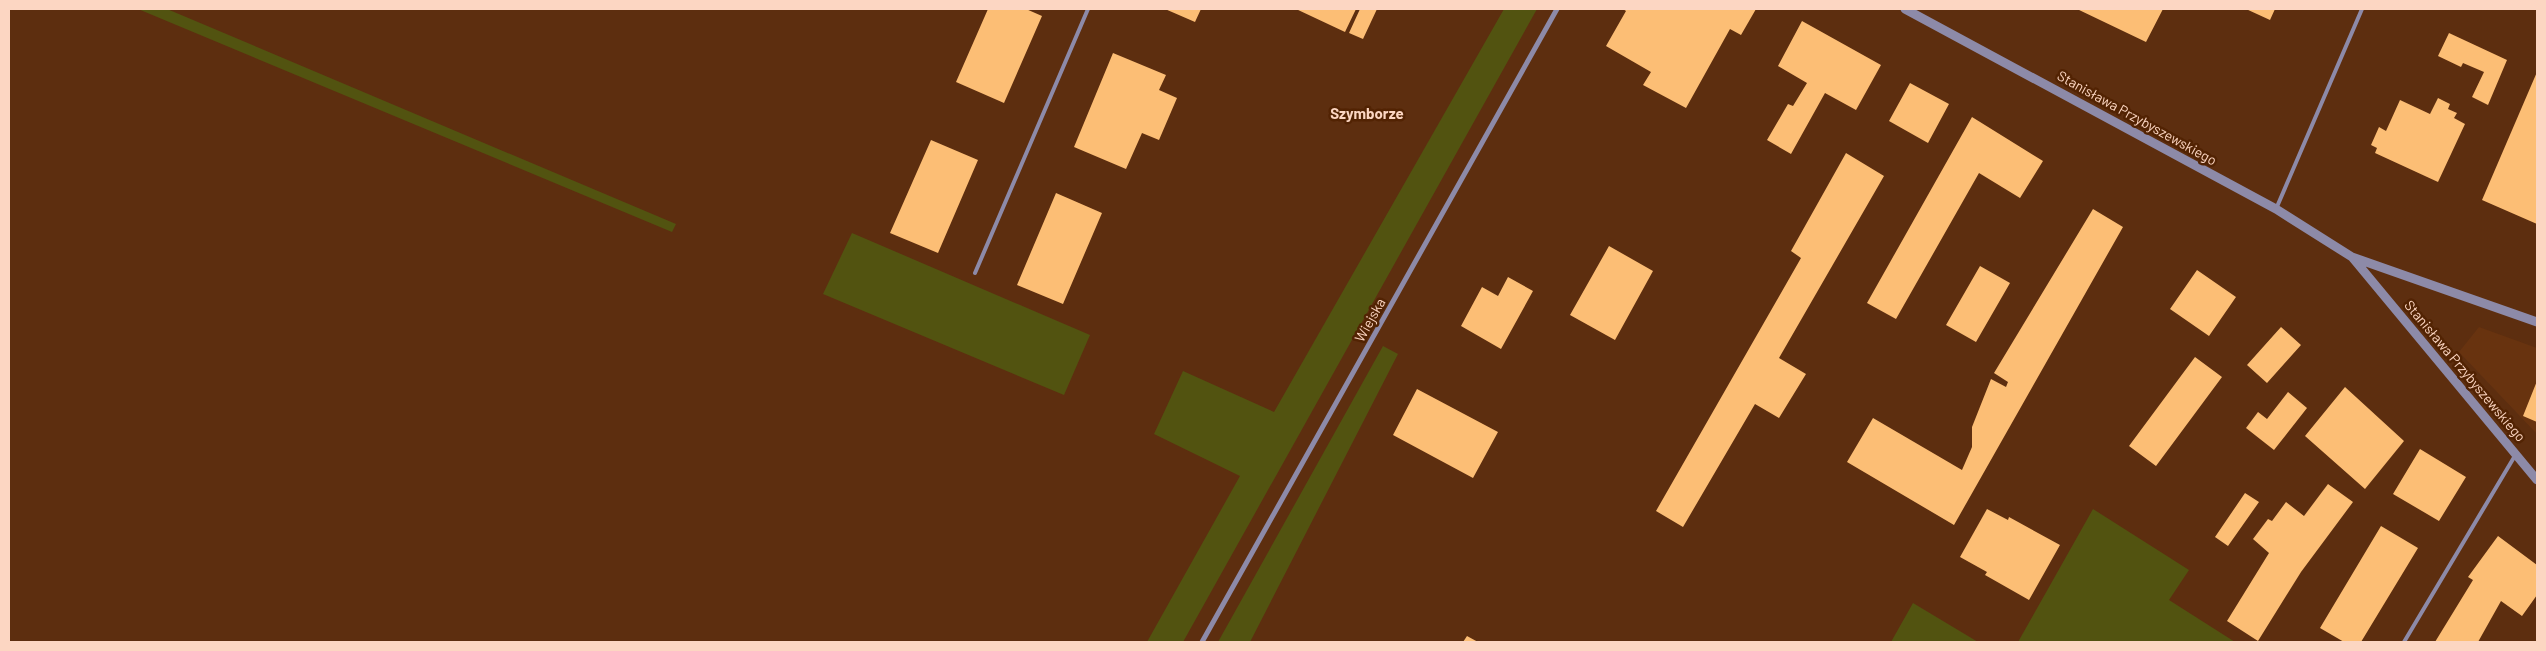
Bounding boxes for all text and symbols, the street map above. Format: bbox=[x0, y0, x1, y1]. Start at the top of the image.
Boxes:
street label: Stanisława Przybyszewskiego bbox=[2055, 67, 2220, 169]
district label: Szymborze bbox=[1330, 104, 1404, 122]
street label: Wiejska bbox=[1351, 295, 1389, 345]
street label: Stanisława Przybyszewskiego bbox=[2401, 296, 2530, 445]

